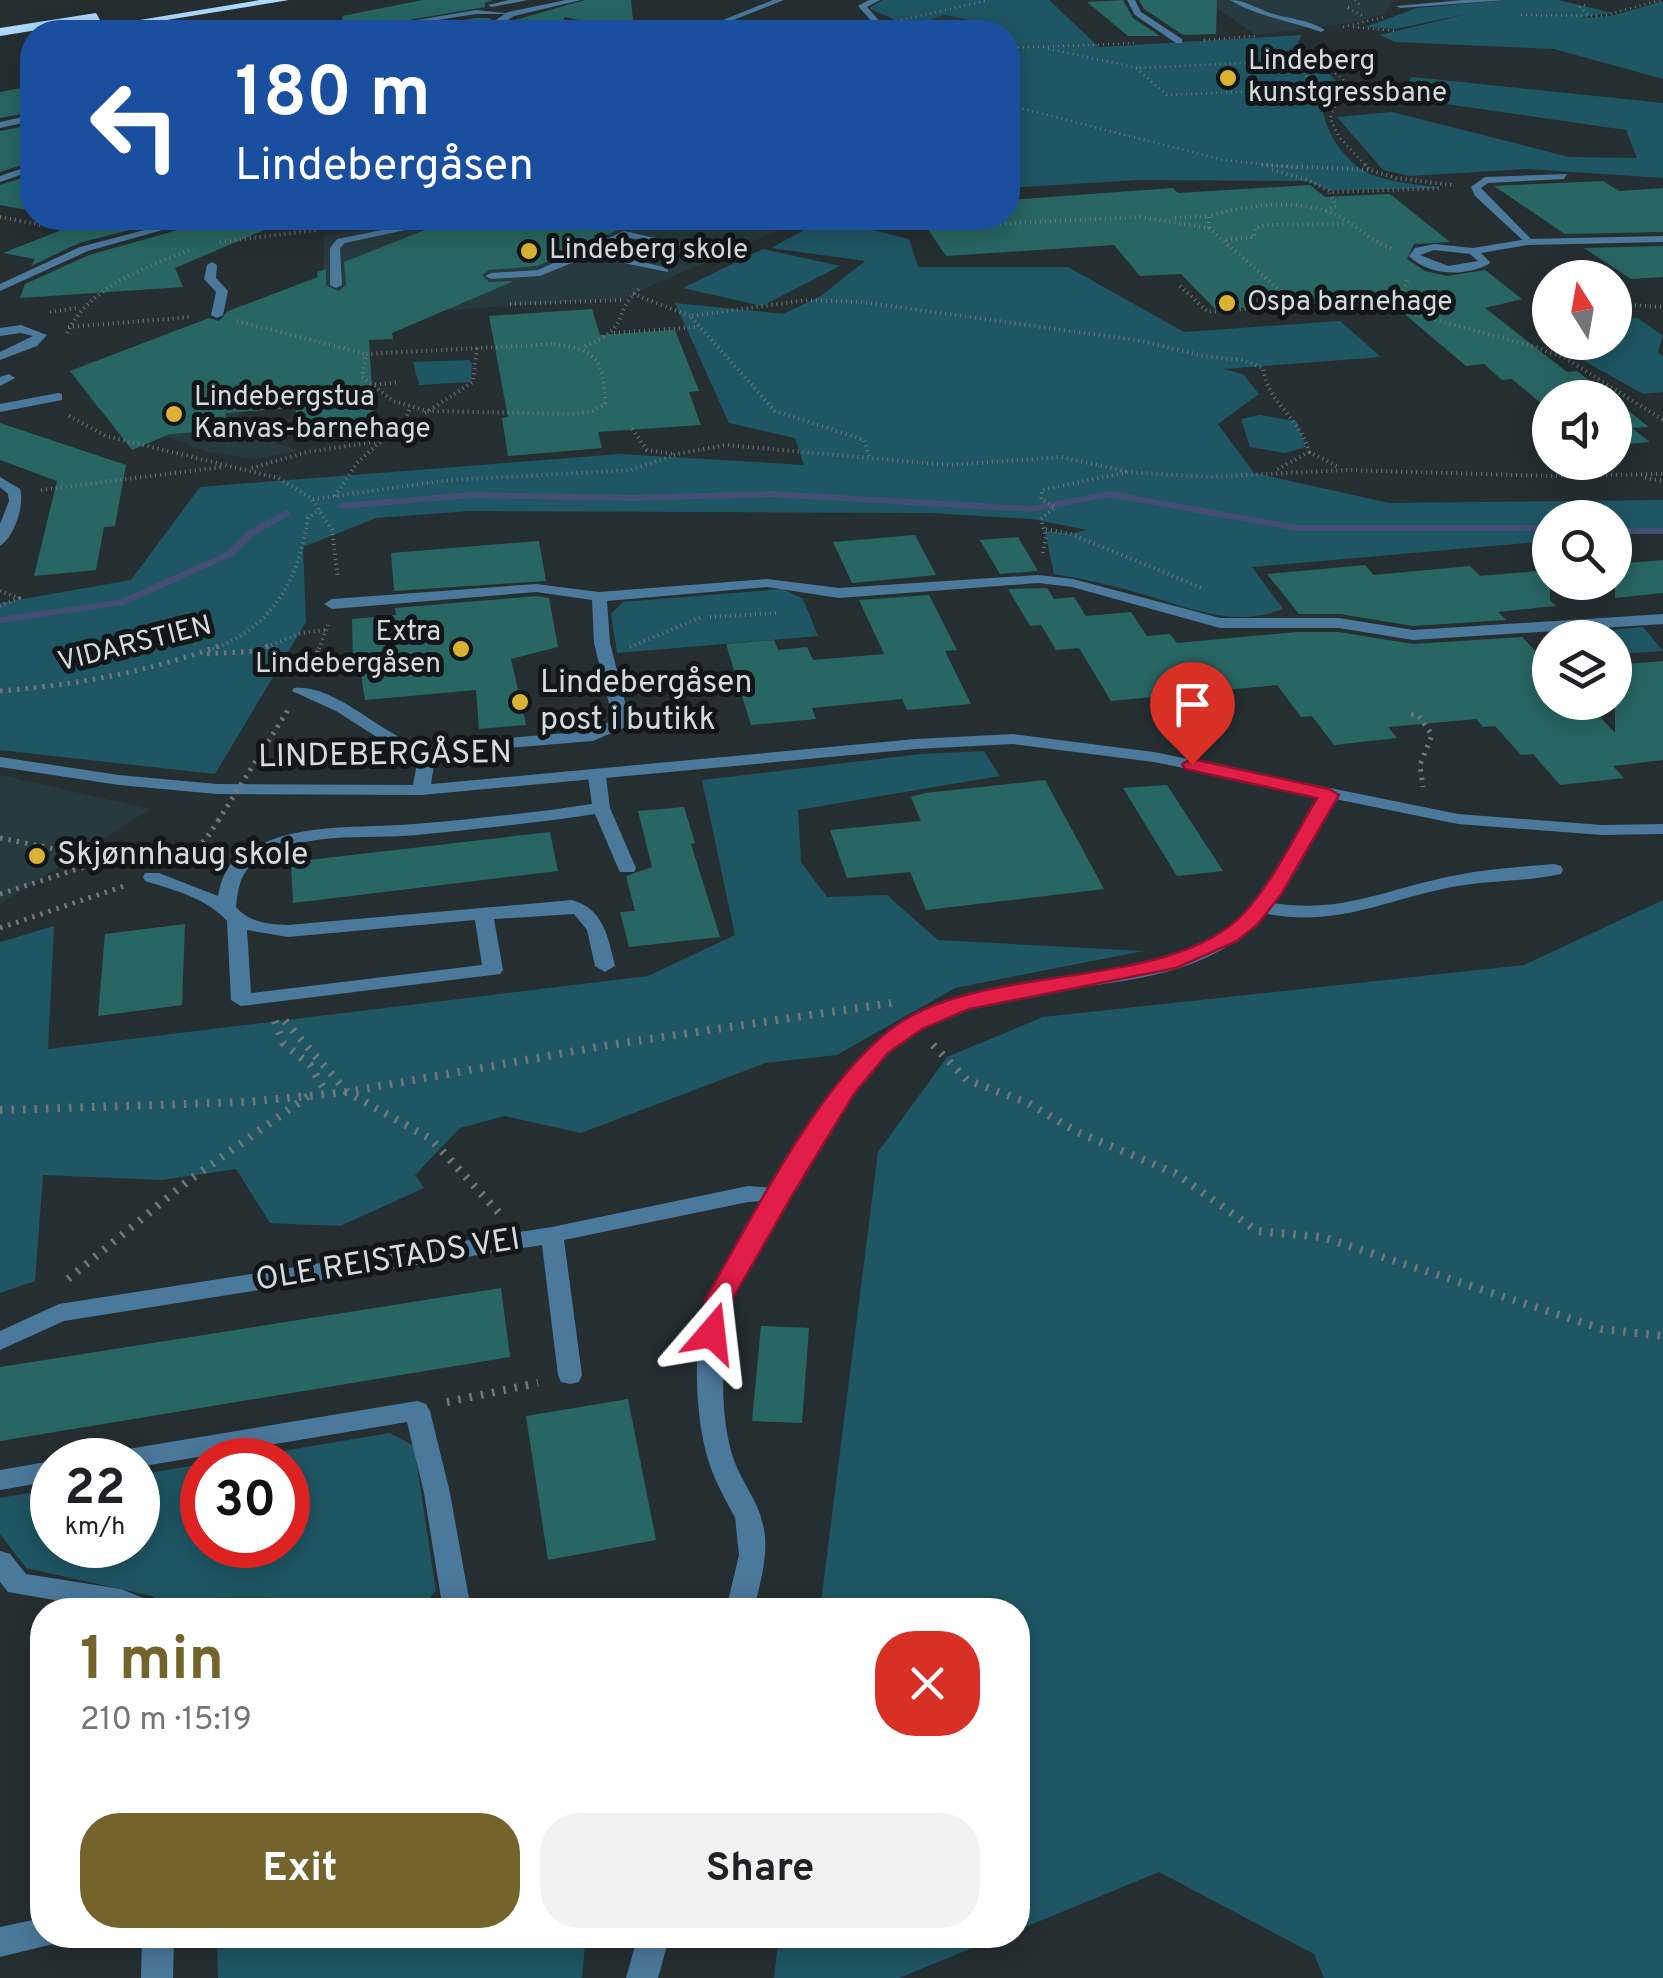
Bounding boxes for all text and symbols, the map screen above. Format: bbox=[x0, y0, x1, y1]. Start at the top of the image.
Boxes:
place label: Lindeberg kunstgressbane bbox=[1248, 44, 1447, 112]
text: 180 m bbox=[235, 52, 431, 141]
icon: left bbox=[70, 60, 200, 190]
marker: Lindeberg kunstgressbane bbox=[1217, 67, 1239, 89]
text: Lindebergåsen bbox=[235, 139, 534, 196]
place label: Lindeberg skole bbox=[549, 233, 748, 269]
marker: Lindeberg skole bbox=[518, 240, 540, 262]
north arrow bbox=[1532, 260, 1632, 360]
map controls bbox=[1532, 260, 1632, 720]
place label: Ospa barnehage bbox=[1247, 285, 1452, 321]
marker: Ospa barnehage bbox=[1216, 292, 1238, 314]
place label: Lindebergstua Kanvas-barnehage bbox=[194, 380, 431, 448]
button: sound bbox=[1532, 380, 1632, 480]
marker: Lindebergstua Kanvas-barnehage bbox=[163, 403, 185, 425]
button: search bbox=[1532, 500, 1632, 600]
street label: VIDARSTIEN bbox=[54, 609, 216, 681]
place label: Extra Lindebergåsen bbox=[255, 615, 441, 683]
button: layers bbox=[1532, 620, 1632, 720]
marker: Extra Lindebergåsen bbox=[450, 638, 472, 660]
pin bbox=[1150, 662, 1235, 765]
place label: Lindebergåsen post i butikk bbox=[540, 664, 752, 741]
icon: arrive bbox=[1165, 677, 1220, 732]
marker: Lindebergåsen post i butikk bbox=[509, 691, 531, 713]
street label: LINDEBERGÅSEN bbox=[258, 734, 512, 778]
place label: Skjønnhaug skole bbox=[57, 836, 308, 876]
marker: Skjønnhaug skole bbox=[26, 845, 48, 867]
street label: OLE REISTADS VEI bbox=[253, 1220, 523, 1302]
position arrow bbox=[660, 1281, 764, 1385]
speed limit sign: 30 bbox=[180, 1438, 310, 1568]
text: 22 bbox=[64, 1459, 126, 1522]
text: km/h bbox=[65, 1512, 125, 1544]
text: 1 min bbox=[80, 1625, 224, 1701]
button: close bbox=[875, 1631, 980, 1736]
text: 210 m · 15:19 bbox=[80, 1701, 252, 1741]
button: Exit bbox=[80, 1813, 520, 1928]
button: Share bbox=[540, 1813, 980, 1928]

